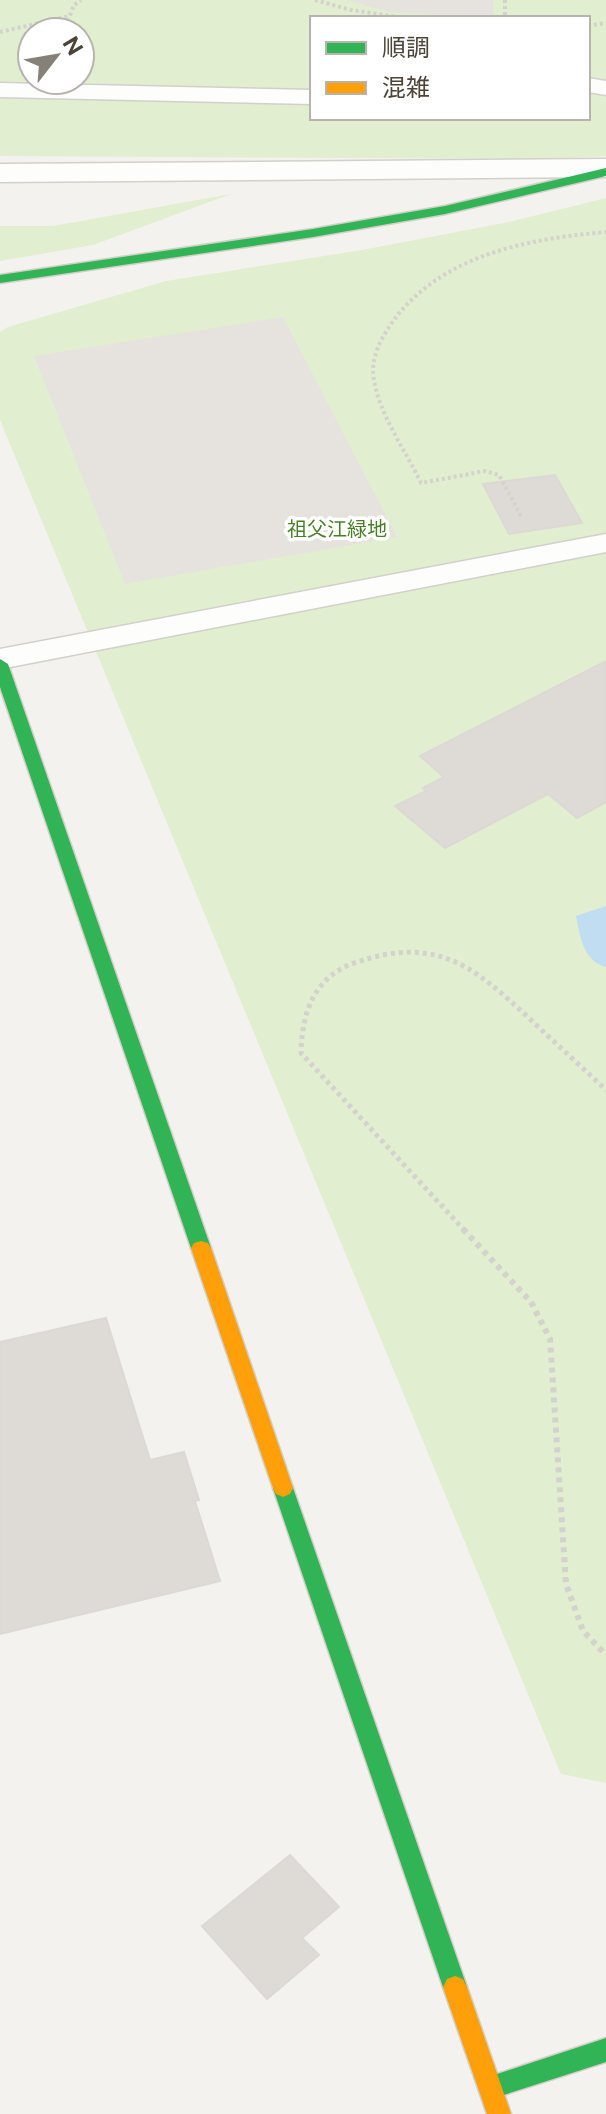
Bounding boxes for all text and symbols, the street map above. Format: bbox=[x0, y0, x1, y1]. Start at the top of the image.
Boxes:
north arrow bbox=[16, 16, 96, 96]
legend bbox=[310, 16, 590, 120]
text: N bbox=[58, 32, 89, 60]
text: 順調 bbox=[382, 33, 430, 61]
text: 混雑 bbox=[382, 73, 430, 101]
park label: 祖父江緑地 bbox=[287, 517, 387, 541]

